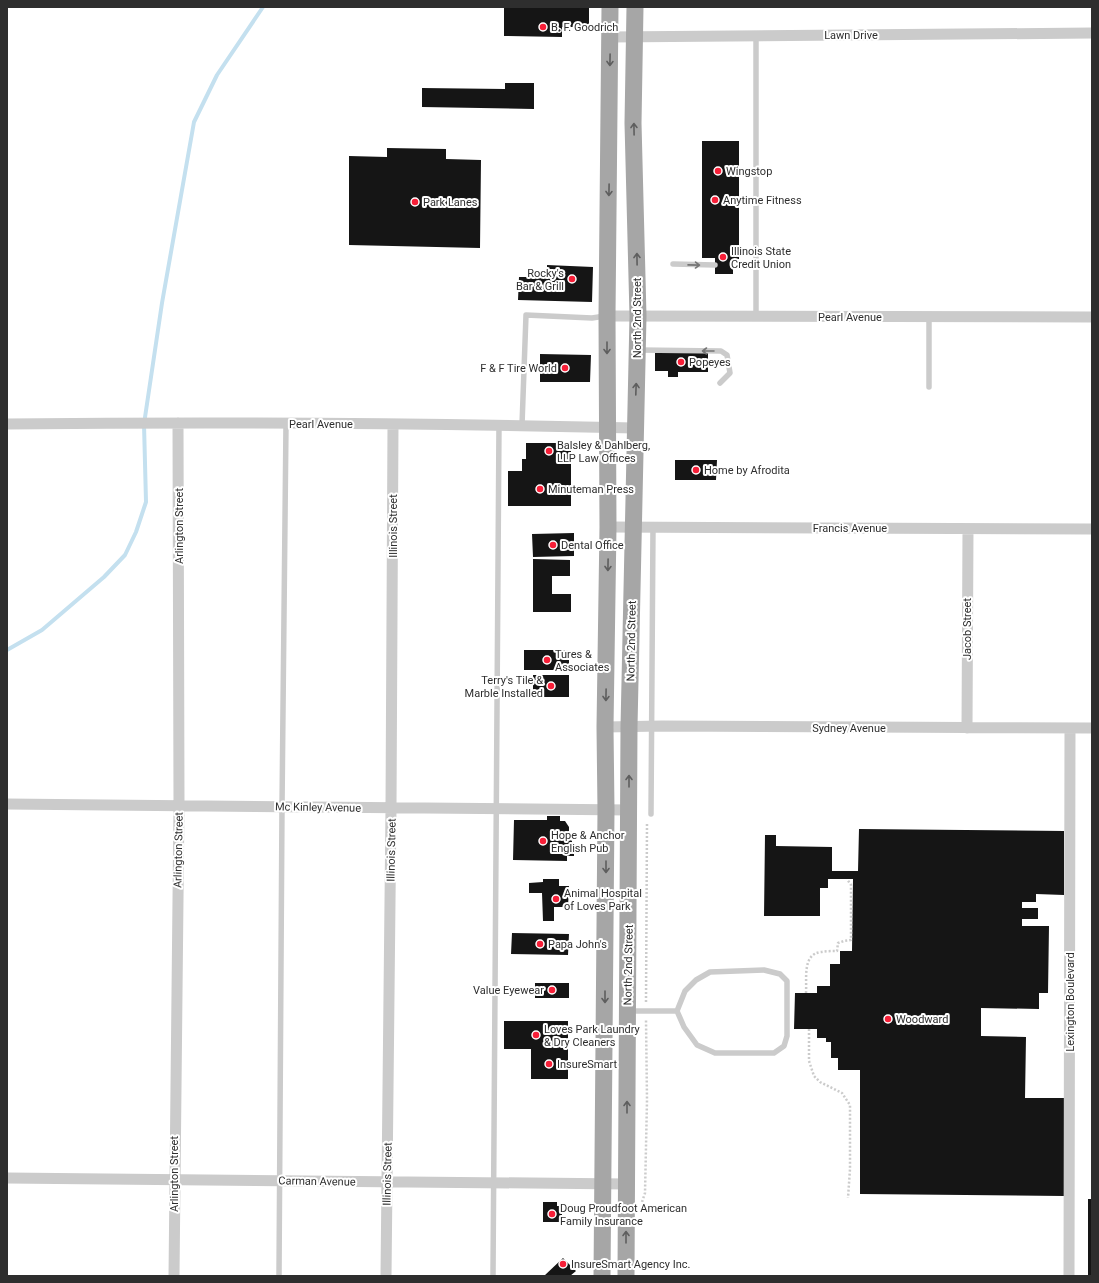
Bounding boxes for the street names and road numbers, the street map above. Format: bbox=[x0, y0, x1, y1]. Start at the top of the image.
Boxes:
street label: Lawn Drive bbox=[824, 29, 878, 42]
street label: North 2nd Street bbox=[631, 277, 644, 358]
street label: Pearl Avenue bbox=[818, 311, 882, 324]
street label: Pearl Avenue bbox=[289, 418, 353, 431]
street label: Arlington Street bbox=[173, 488, 186, 564]
street label: Illinois Street bbox=[387, 494, 400, 558]
street label: Francis Avenue bbox=[813, 522, 887, 535]
street label: Jacob Street bbox=[961, 598, 974, 660]
street label: North 2nd Street bbox=[624, 600, 639, 681]
street label: Sydney Avenue bbox=[812, 722, 886, 735]
street label: Mc Kinley Avenue bbox=[275, 800, 361, 815]
street label: Arlington Street bbox=[171, 811, 186, 888]
street label: Illinois Street bbox=[384, 818, 399, 882]
street label: North 2nd Street bbox=[621, 924, 636, 1005]
street label: Lexington Boulevard bbox=[1064, 952, 1077, 1052]
street label: Arlington Street bbox=[168, 1136, 181, 1212]
street label: Illinois Street bbox=[380, 1142, 395, 1206]
street label: Carman Avenue bbox=[278, 1174, 356, 1189]

